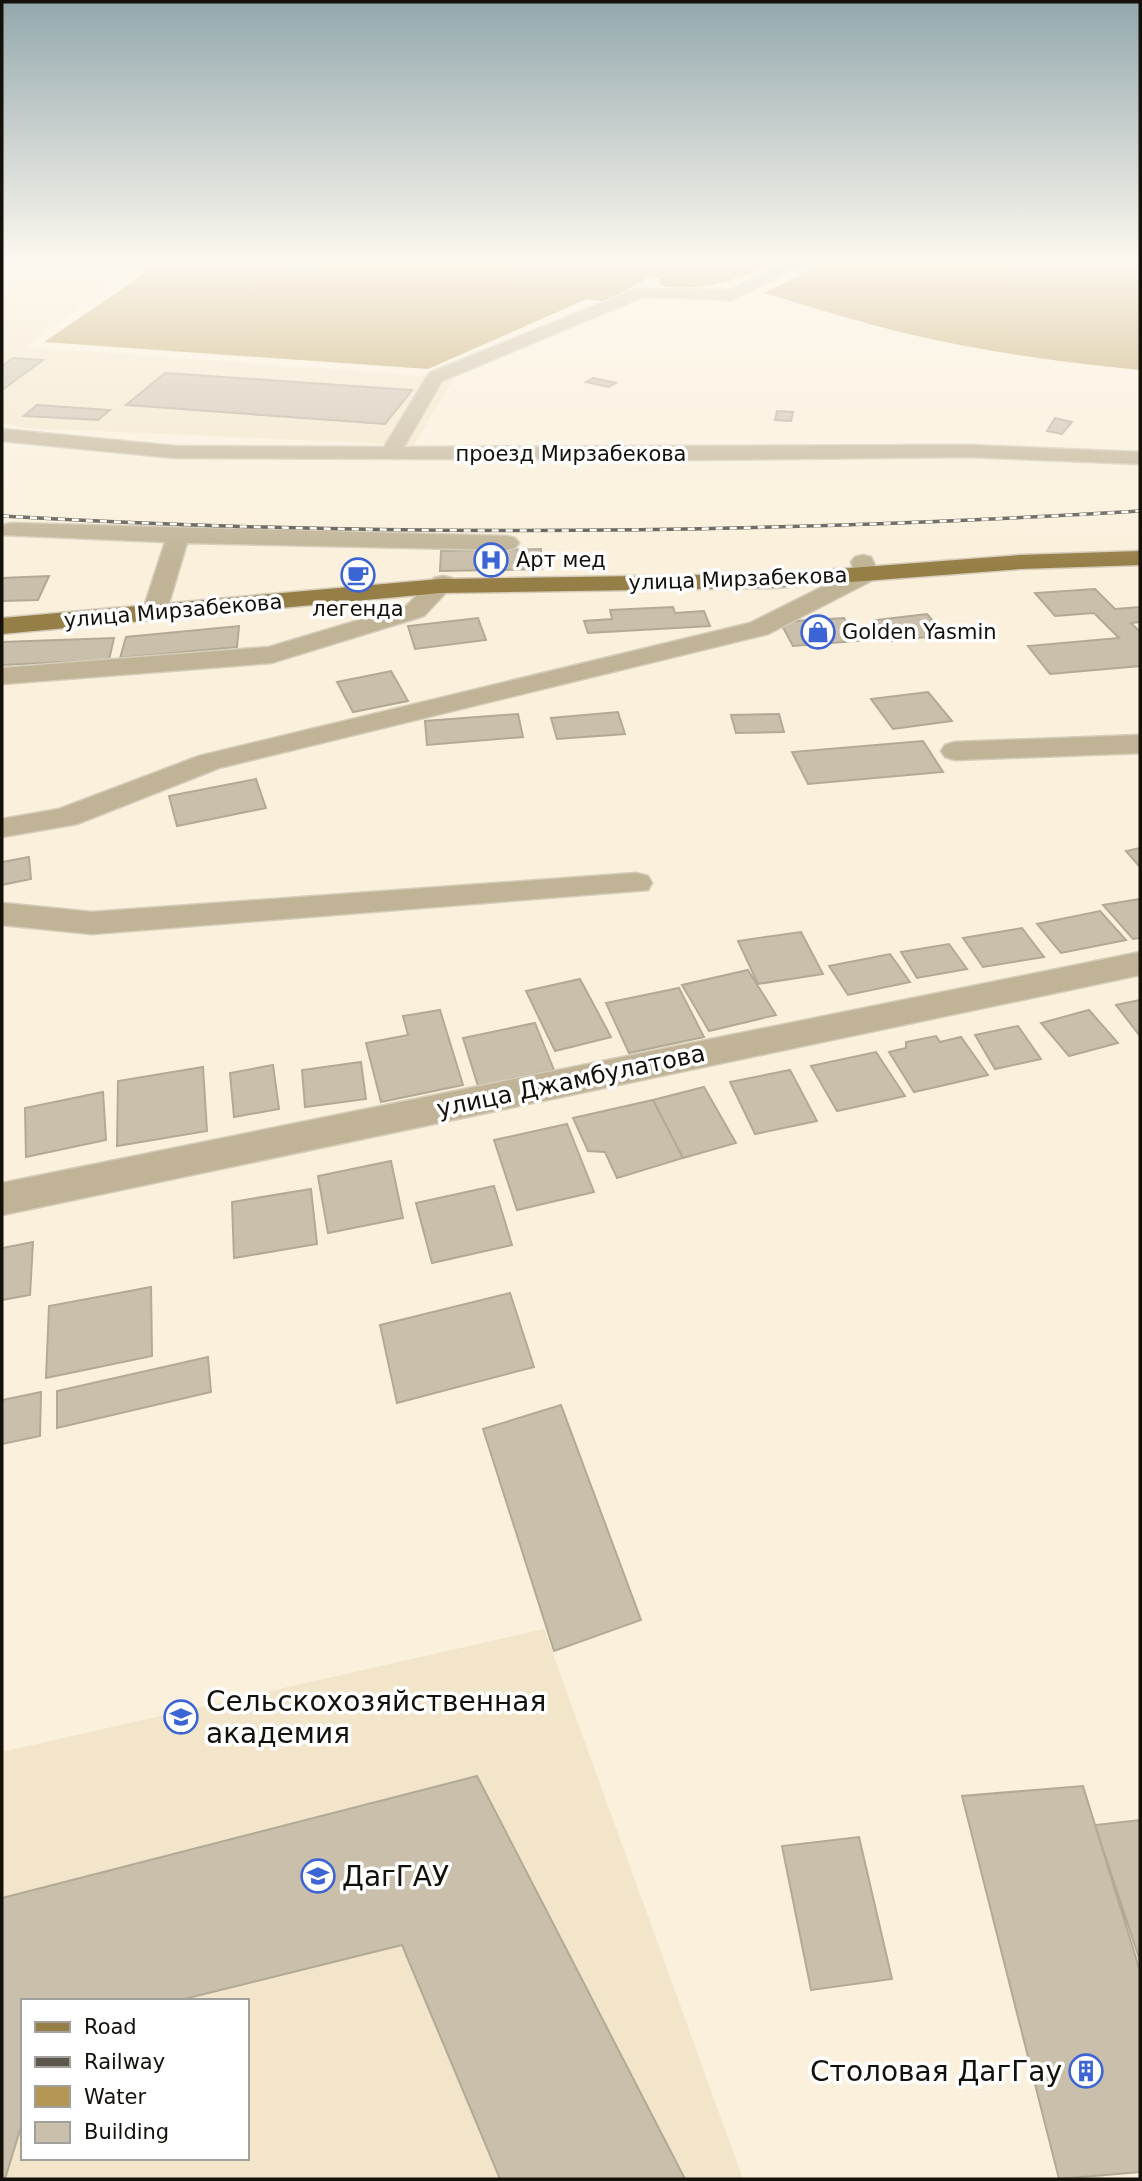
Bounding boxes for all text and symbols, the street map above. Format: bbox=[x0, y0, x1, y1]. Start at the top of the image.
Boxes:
street label: проезд Мирзабекова bbox=[456, 442, 686, 466]
hospital icon: Арт мед bbox=[472, 541, 510, 579]
place label: Арт мед bbox=[516, 548, 606, 572]
cafe icon: легенда bbox=[339, 556, 377, 594]
street label: улица Мирзабекова bbox=[628, 563, 848, 595]
street label: улица Мирзабекова bbox=[63, 589, 283, 633]
place label: легенда bbox=[312, 597, 404, 621]
shop icon: Golden Yasmin bbox=[799, 613, 837, 651]
place label: Golden Yasmin bbox=[842, 620, 997, 644]
street label: улица Джамбулатова bbox=[434, 1039, 708, 1123]
place label: Сельскохозяйственная академия bbox=[206, 1685, 546, 1750]
school or university icon: Сельскохозяйственная академия bbox=[162, 1698, 200, 1736]
school or university icon: ДагГАУ bbox=[299, 1857, 337, 1895]
place label: ДагГАУ bbox=[342, 1860, 449, 1893]
legend bbox=[21, 1999, 248, 2160]
text: Road bbox=[84, 2015, 137, 2039]
text: Railway bbox=[84, 2050, 165, 2074]
building icon: Столовая ДагГау bbox=[1067, 2052, 1105, 2090]
place label: Столовая ДагГау bbox=[810, 2055, 1062, 2088]
text: Water bbox=[84, 2085, 146, 2109]
text: Building bbox=[84, 2120, 169, 2144]

